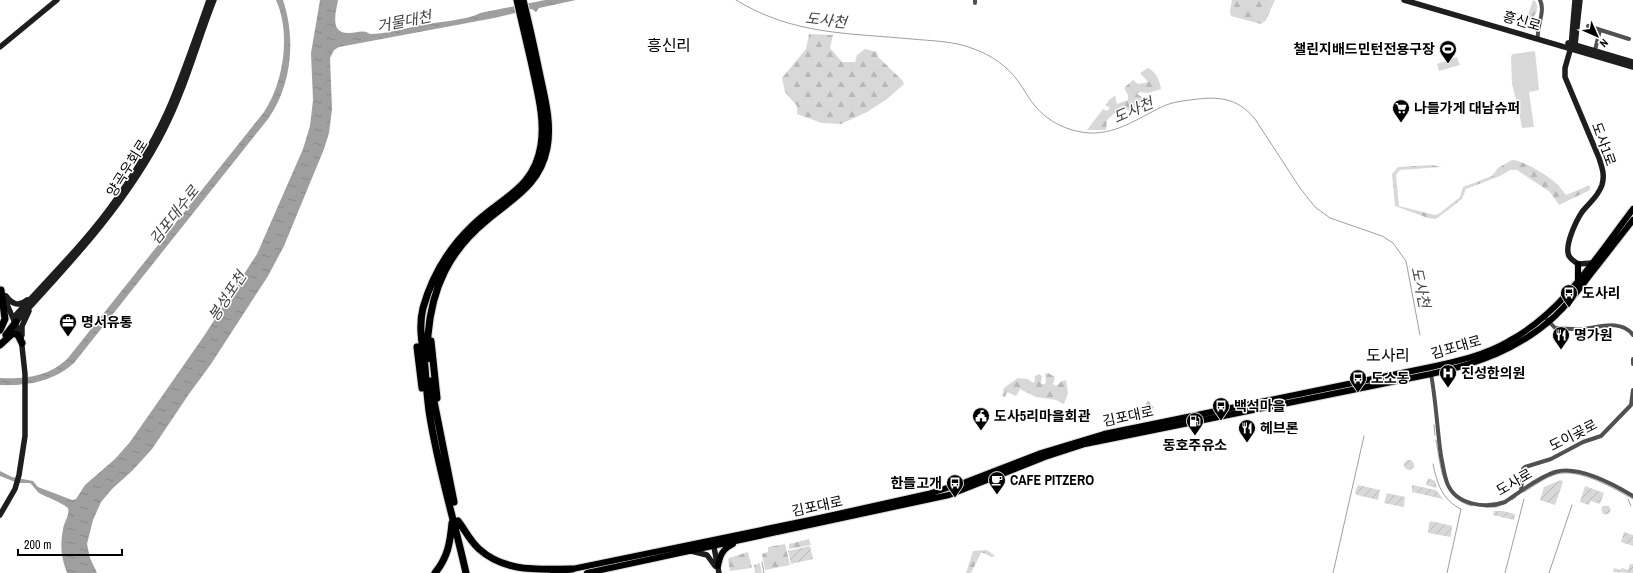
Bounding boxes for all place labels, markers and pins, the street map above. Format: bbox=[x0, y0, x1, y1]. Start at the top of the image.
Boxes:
sports icon: 챌린지배드민턴전용구장 bbox=[1438, 39, 1458, 64]
place label: 챌린지배드민턴전용구장 bbox=[1293, 40, 1435, 58]
supermarket icon: 나들가게 대남슈퍼 bbox=[1391, 98, 1411, 123]
place label: 나들가게 대남슈퍼 bbox=[1414, 99, 1520, 117]
bus stop icon: 도사리 bbox=[1559, 283, 1579, 308]
place label: 도사리 bbox=[1582, 284, 1621, 302]
office icon: 명서유통 bbox=[58, 312, 78, 337]
place label: 명서유통 bbox=[81, 313, 133, 331]
restaurant icon: 명가원 bbox=[1551, 325, 1571, 350]
place label: 명가원 bbox=[1574, 326, 1613, 344]
hospital icon: 진성한의원 bbox=[1438, 363, 1458, 388]
place label: 진성한의원 bbox=[1461, 364, 1525, 382]
bus stop icon: 도소동 bbox=[1348, 368, 1368, 393]
place label: 도소동 bbox=[1371, 369, 1410, 387]
bus stop icon: 백석마을 bbox=[1211, 396, 1231, 421]
place label: 백석마을 bbox=[1234, 397, 1286, 415]
public building icon: 도사5리마을회관 bbox=[971, 406, 991, 431]
place label: 도사5리마을회관 bbox=[994, 407, 1091, 425]
fuel station icon: 동호주유소 bbox=[1185, 411, 1205, 436]
restaurant icon: 헤브론 bbox=[1237, 418, 1257, 443]
place label: 헤브론 bbox=[1260, 419, 1299, 437]
place label: 동호주유소 bbox=[1163, 436, 1227, 454]
cafe icon: CAFE PITZERO bbox=[987, 470, 1007, 495]
place label: CAFE PITZERO bbox=[1010, 471, 1094, 489]
bus stop icon: 한들고개 bbox=[945, 473, 965, 498]
place label: 한들고개 bbox=[890, 474, 942, 492]

